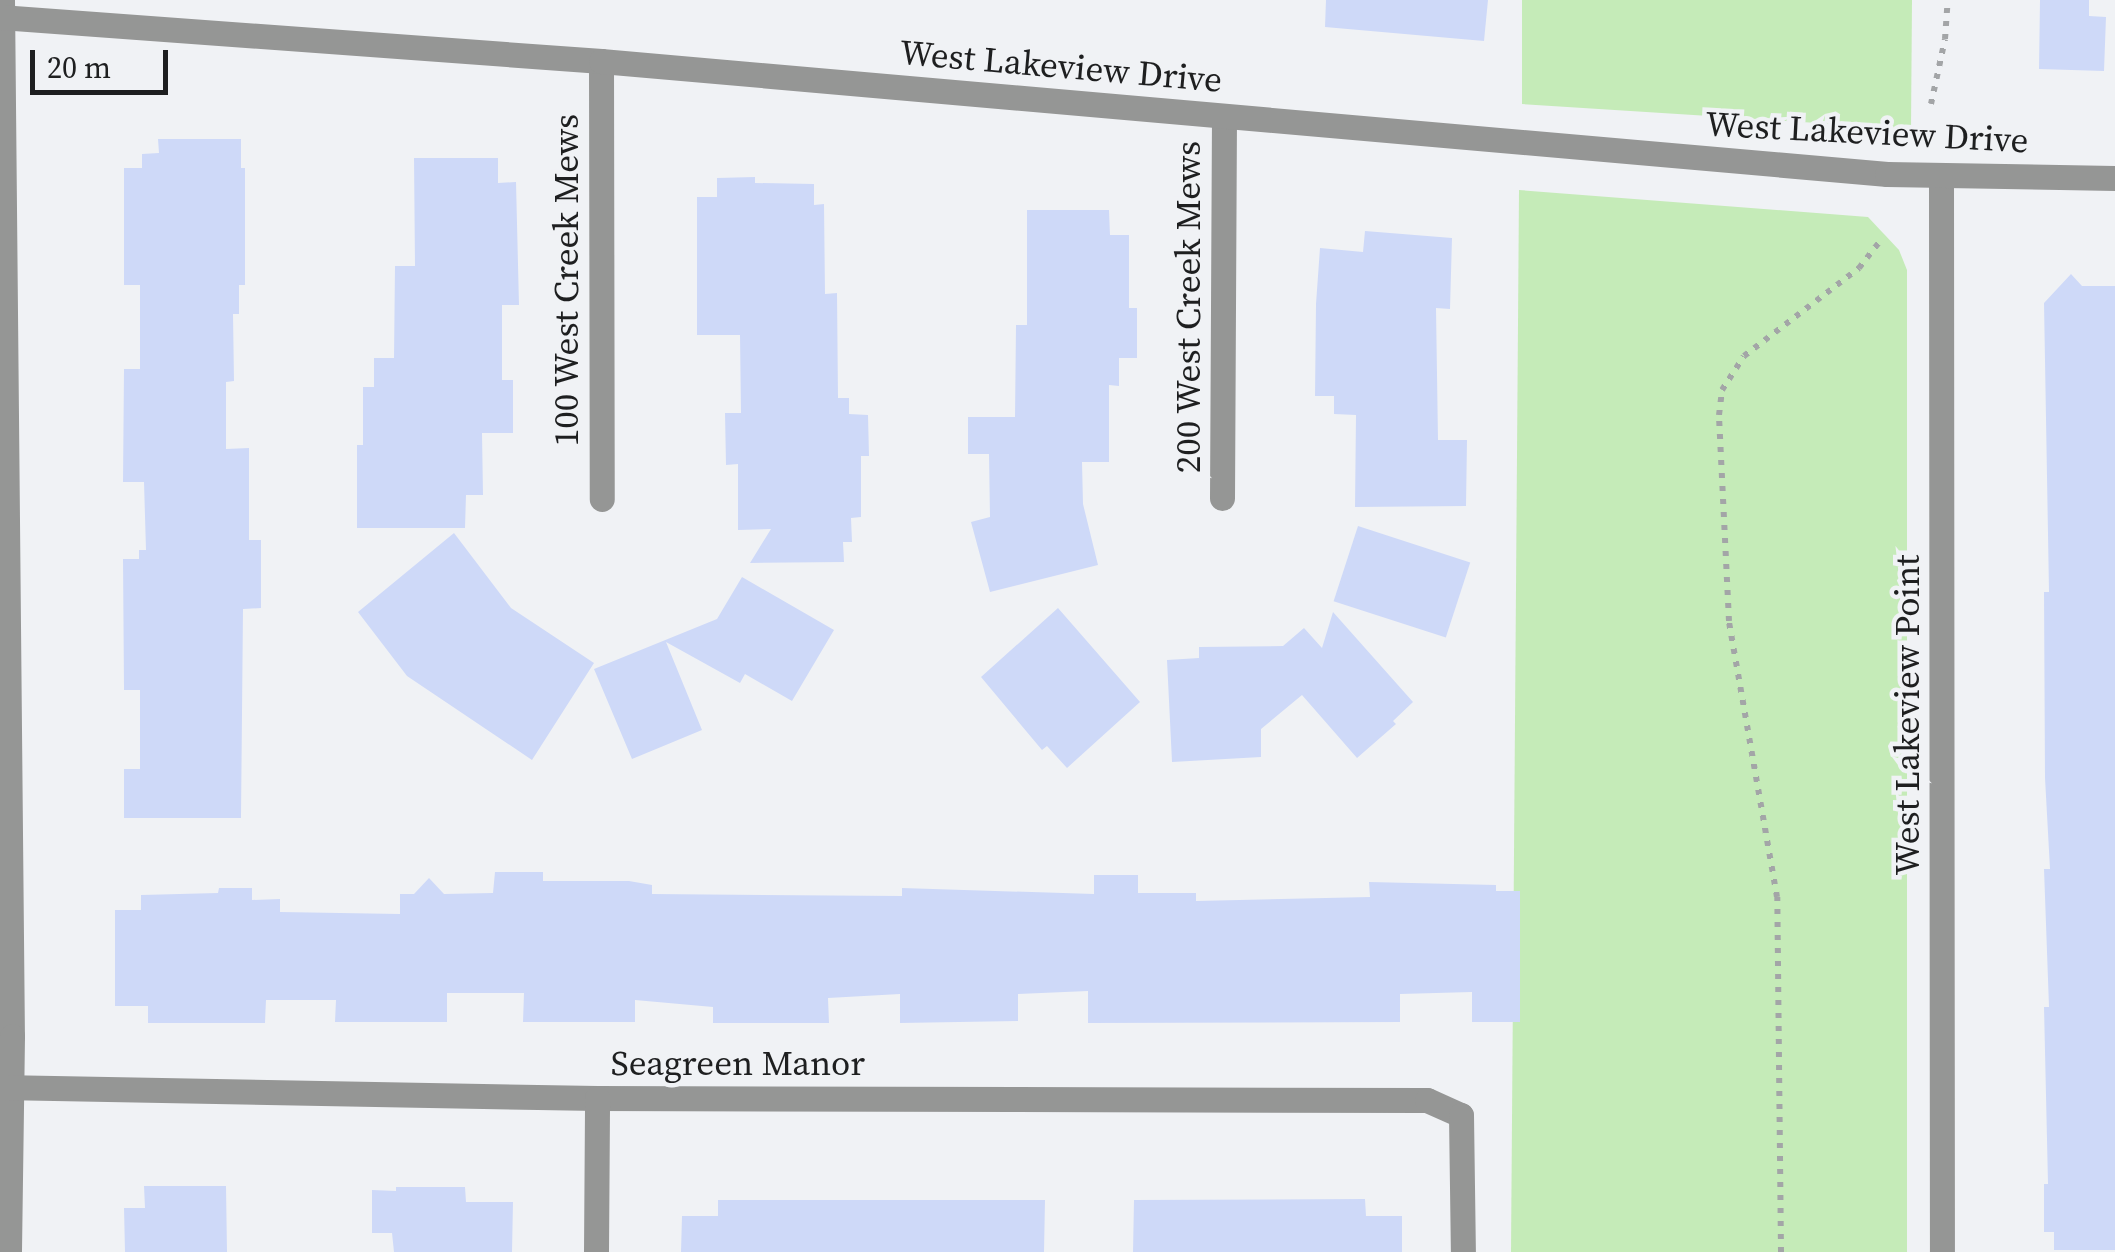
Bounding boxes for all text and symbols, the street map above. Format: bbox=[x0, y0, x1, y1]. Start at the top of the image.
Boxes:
scale bar bbox=[35, 30, 172, 92]
street label: West Lakeview Drive bbox=[898, 31, 1224, 101]
text: 20 m bbox=[47, 47, 111, 88]
street label: West Lakeview Drive bbox=[1704, 103, 2030, 161]
street label: 100 West Creek Mews bbox=[545, 113, 587, 447]
street label: 200 West Creek Mews bbox=[1167, 140, 1209, 474]
street label: West Lakeview Point bbox=[1886, 555, 1928, 875]
street label: Seagreen Manor bbox=[611, 1042, 865, 1084]

